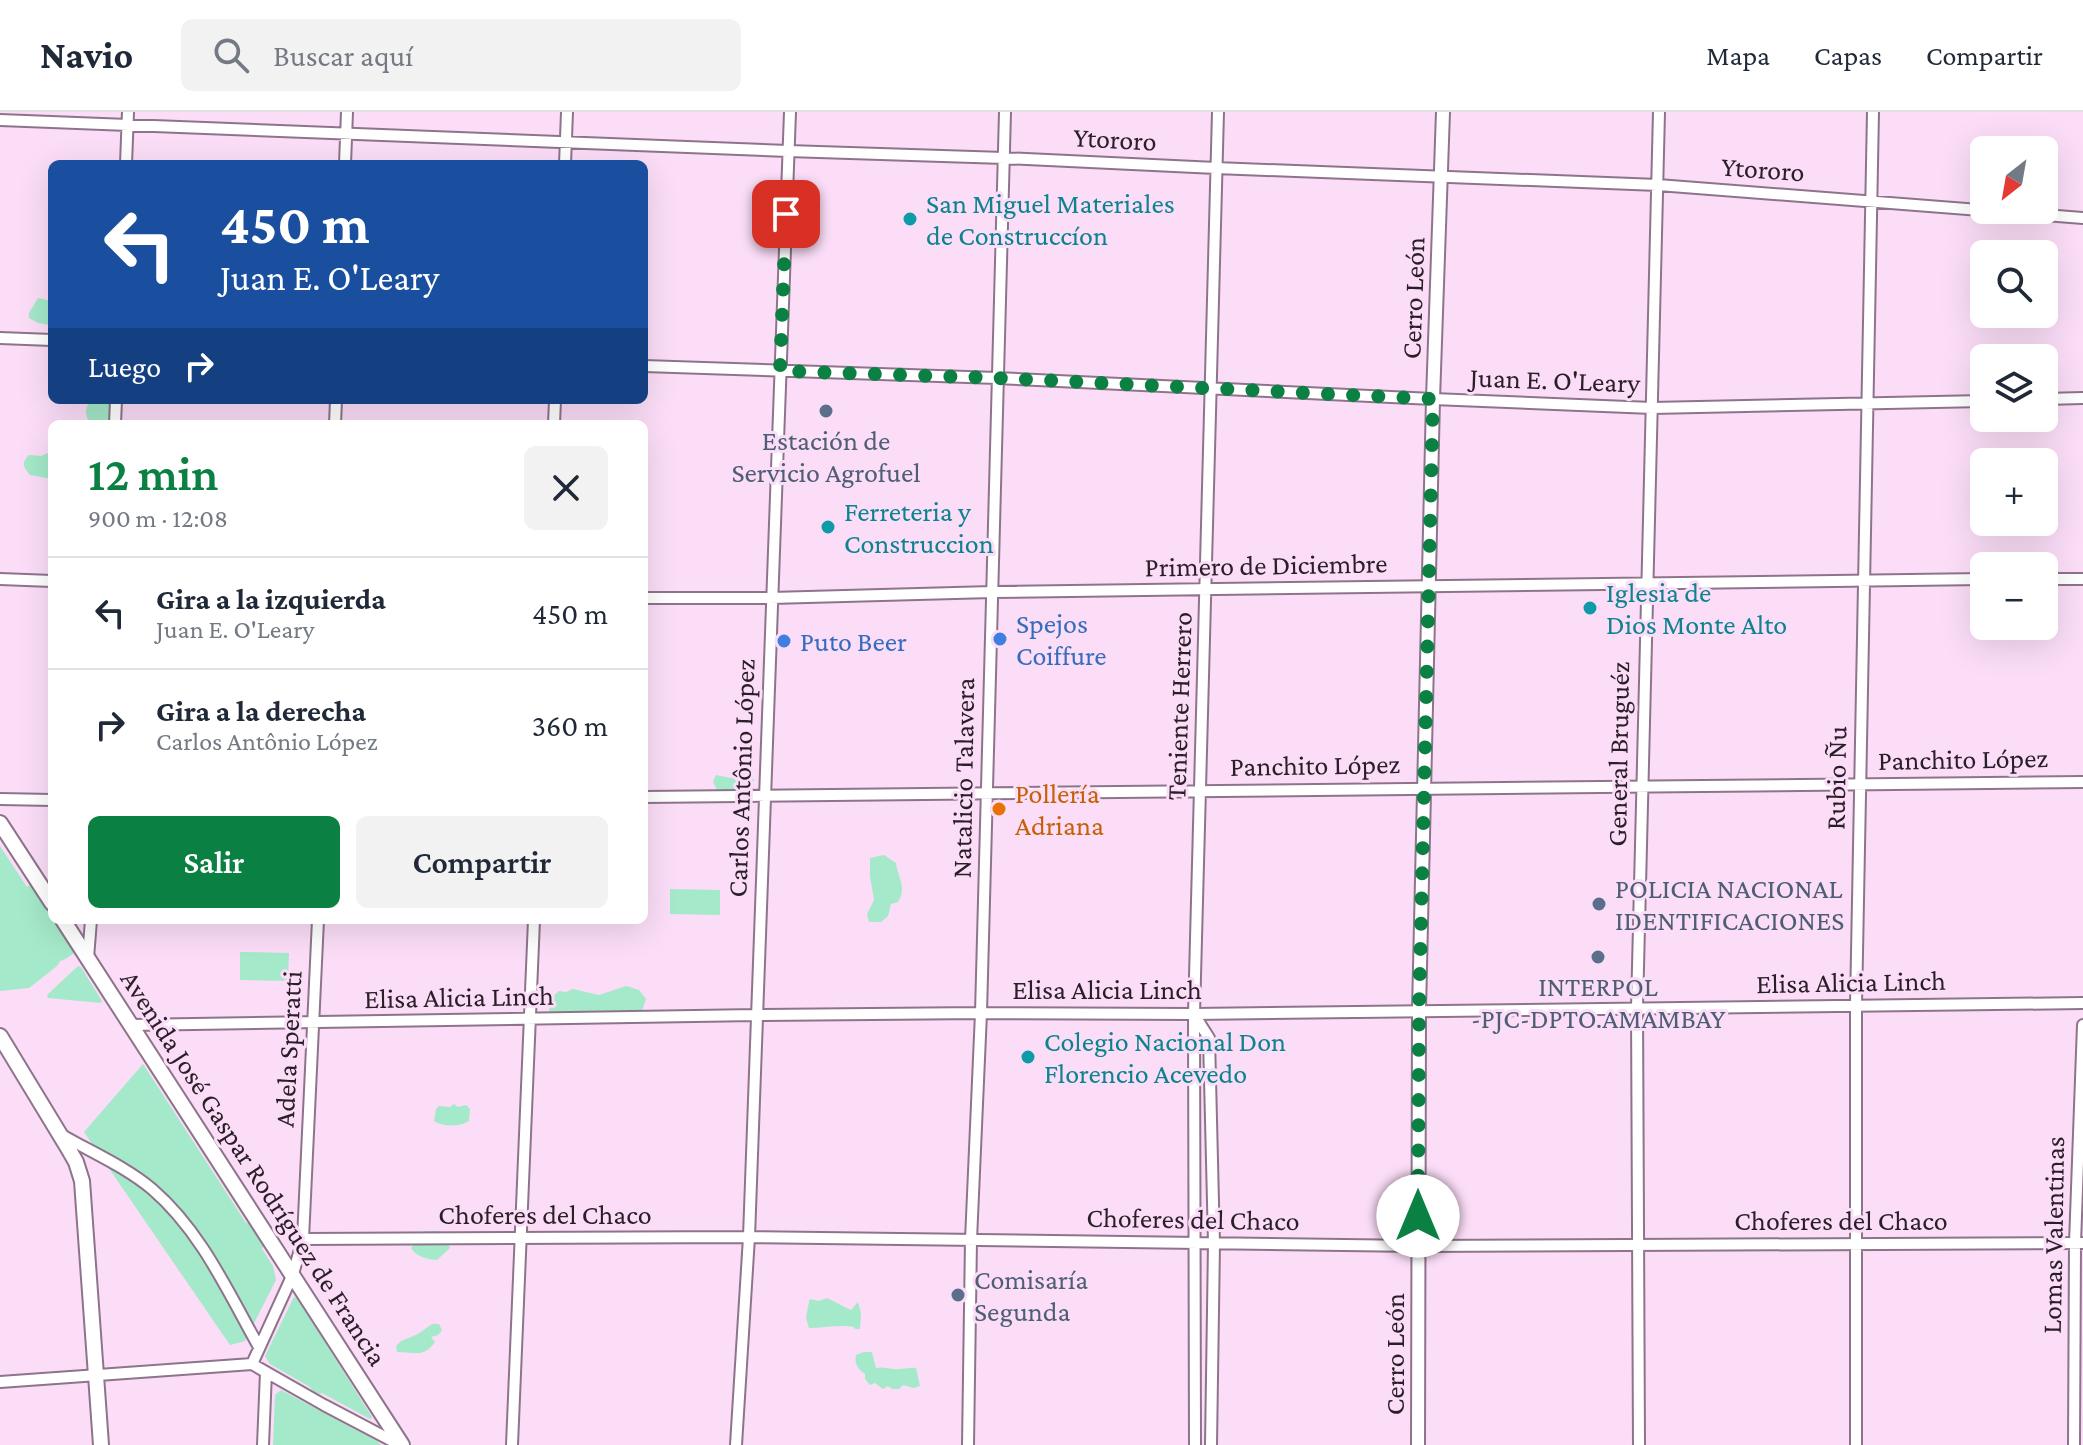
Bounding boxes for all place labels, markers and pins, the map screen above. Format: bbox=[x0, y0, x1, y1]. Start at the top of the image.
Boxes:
pin bbox=[752, 180, 820, 248]
place label: San Miguel Materiales de Construccíon bbox=[926, 188, 1175, 251]
marker: San Miguel Materiales de Construccíon bbox=[901, 210, 919, 228]
marker: Estación de Servicio Agrofuel bbox=[817, 402, 835, 420]
place label: Estación de Servicio Agrofuel bbox=[731, 425, 921, 488]
place label: Ferreteria y Construccion bbox=[844, 496, 994, 559]
marker: Ferreteria y Construccion bbox=[819, 518, 837, 536]
place label: Iglesia de Dios Monte Alto bbox=[1606, 577, 1787, 640]
marker: Iglesia de Dios Monte Alto bbox=[1581, 599, 1599, 617]
place label: Spejos Coiffure bbox=[1016, 608, 1107, 671]
place label: Puto Beer bbox=[800, 626, 907, 657]
marker: Spejos Coiffure bbox=[991, 630, 1009, 648]
marker: Puto Beer bbox=[775, 632, 793, 650]
place label: Pollería Adriana bbox=[1015, 778, 1104, 841]
marker: Pollería Adriana bbox=[990, 800, 1008, 818]
place label: POLICIA NACIONAL IDENTIFICACIONES bbox=[1615, 873, 1844, 936]
marker: POLICIA NACIONAL IDENTIFICACIONES bbox=[1590, 895, 1608, 913]
marker: INTERPOL -PJC-DPTO.AMAMBAY bbox=[1589, 948, 1607, 966]
place label: INTERPOL -PJC-DPTO.AMAMBAY bbox=[1471, 971, 1726, 1034]
place label: Colegio Nacional Don Florencio Acevedo bbox=[1044, 1026, 1286, 1089]
marker: Colegio Nacional Don Florencio Acevedo bbox=[1019, 1048, 1037, 1066]
place label: Comisaría Segunda bbox=[974, 1264, 1088, 1327]
marker: Comisaría Segunda bbox=[949, 1286, 967, 1304]

